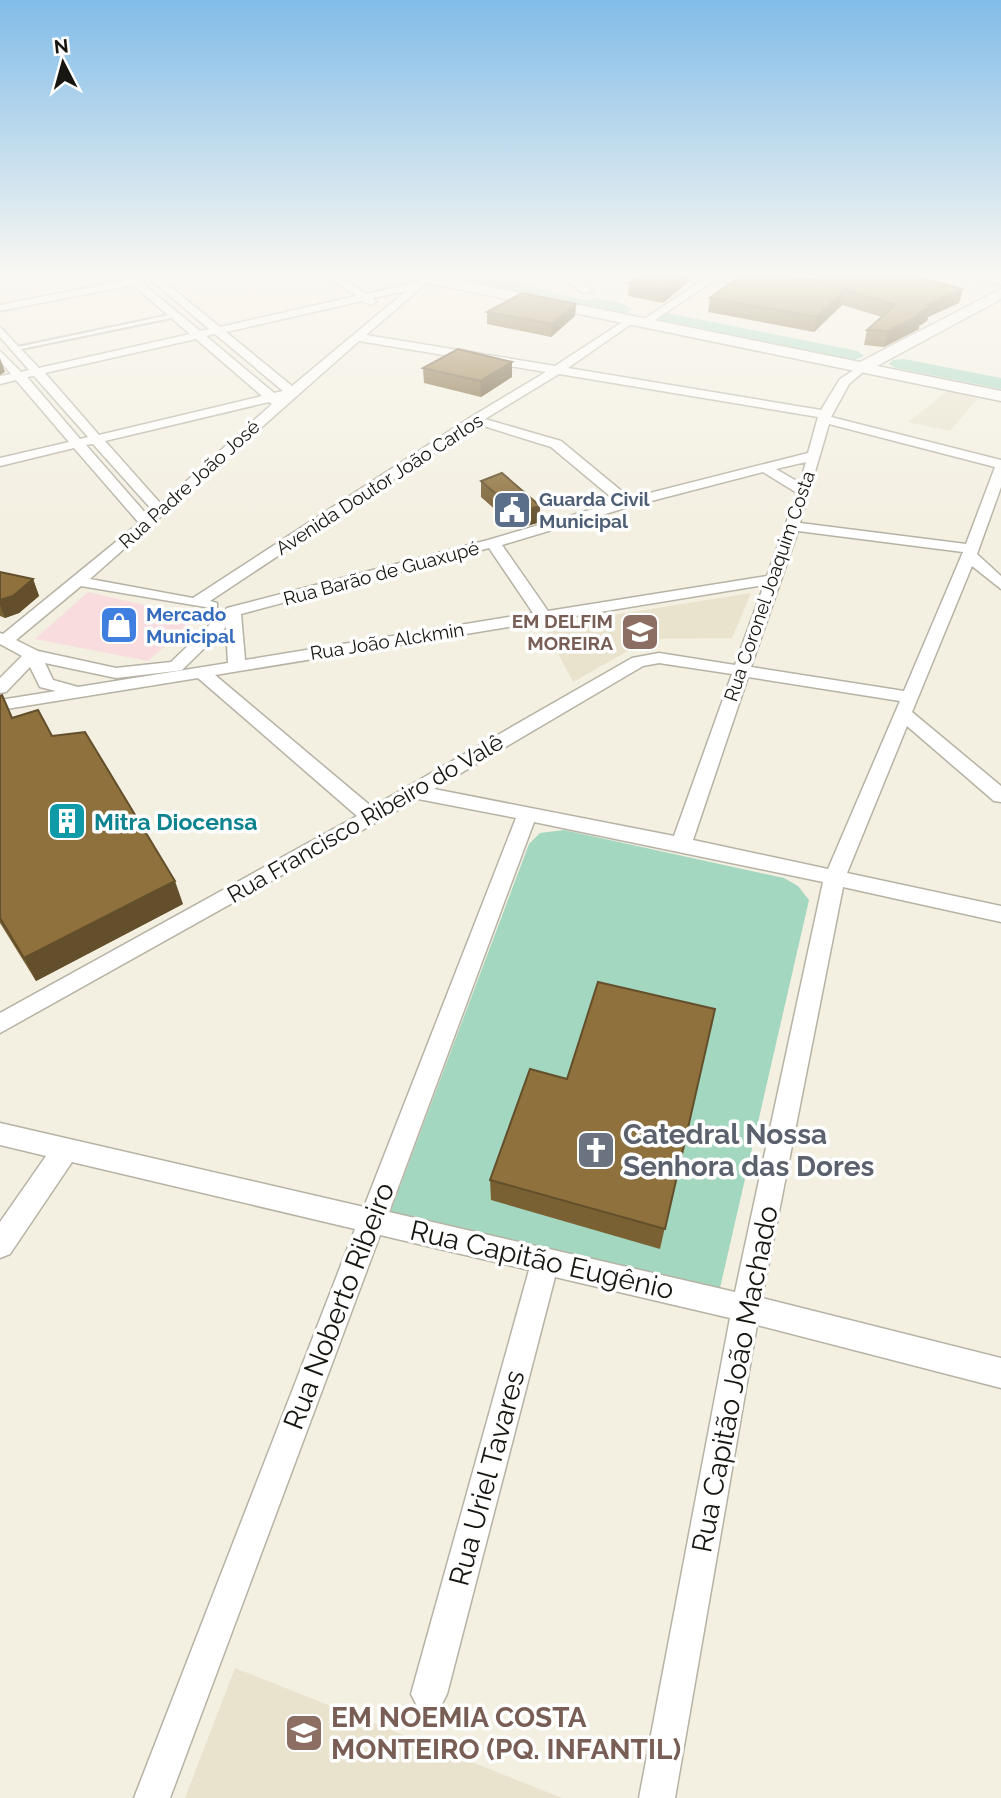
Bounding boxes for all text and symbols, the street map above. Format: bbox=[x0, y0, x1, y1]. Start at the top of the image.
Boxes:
north arrow bbox=[28, 28, 98, 98]
text: N bbox=[53, 34, 70, 58]
street label: Avenida Doutor João Carlos bbox=[271, 409, 487, 559]
street label: Rua Padre João José bbox=[114, 415, 264, 553]
street label: Rua Coronel Joaquim Costa bbox=[719, 468, 819, 704]
place label: Guarda Civil Municipal bbox=[539, 488, 651, 532]
public building icon: Guarda Civil Municipal bbox=[491, 489, 533, 531]
street label: Rua Barão de Guaxupé bbox=[281, 536, 481, 610]
place label: Mercado Municipal bbox=[146, 603, 236, 647]
shop icon: Mercado Municipal bbox=[98, 604, 140, 646]
place label: EM DELFIM MOREIRA bbox=[512, 610, 613, 654]
school or university icon: EM DELFIM MOREIRA bbox=[619, 611, 661, 653]
street label: Rua João Alckmin bbox=[308, 618, 466, 664]
street label: Rua Francisco Ribeiro do Valê bbox=[222, 728, 508, 908]
building icon: Mitra Diocensa bbox=[46, 800, 88, 842]
place label: Mitra Diocensa bbox=[94, 808, 257, 835]
place label: Catedral Nossa Senhora das Dores bbox=[623, 1118, 874, 1183]
church icon: Catedral Nossa Senhora das Dores bbox=[575, 1129, 617, 1171]
street label: Rua Noberto Ribeiro bbox=[277, 1178, 401, 1434]
street label: Rua Capitão João Machado bbox=[685, 1203, 785, 1555]
street label: Rua Capitão Eugênio bbox=[407, 1214, 677, 1306]
street label: Rua Uriel Tavares bbox=[442, 1367, 532, 1589]
place label: EM NOEMIA COSTA MONTEIRO (PQ. INFANTIL) bbox=[331, 1701, 681, 1766]
school or university icon: EM NOEMIA COSTA MONTEIRO (PQ. INFANTIL) bbox=[283, 1712, 325, 1754]

